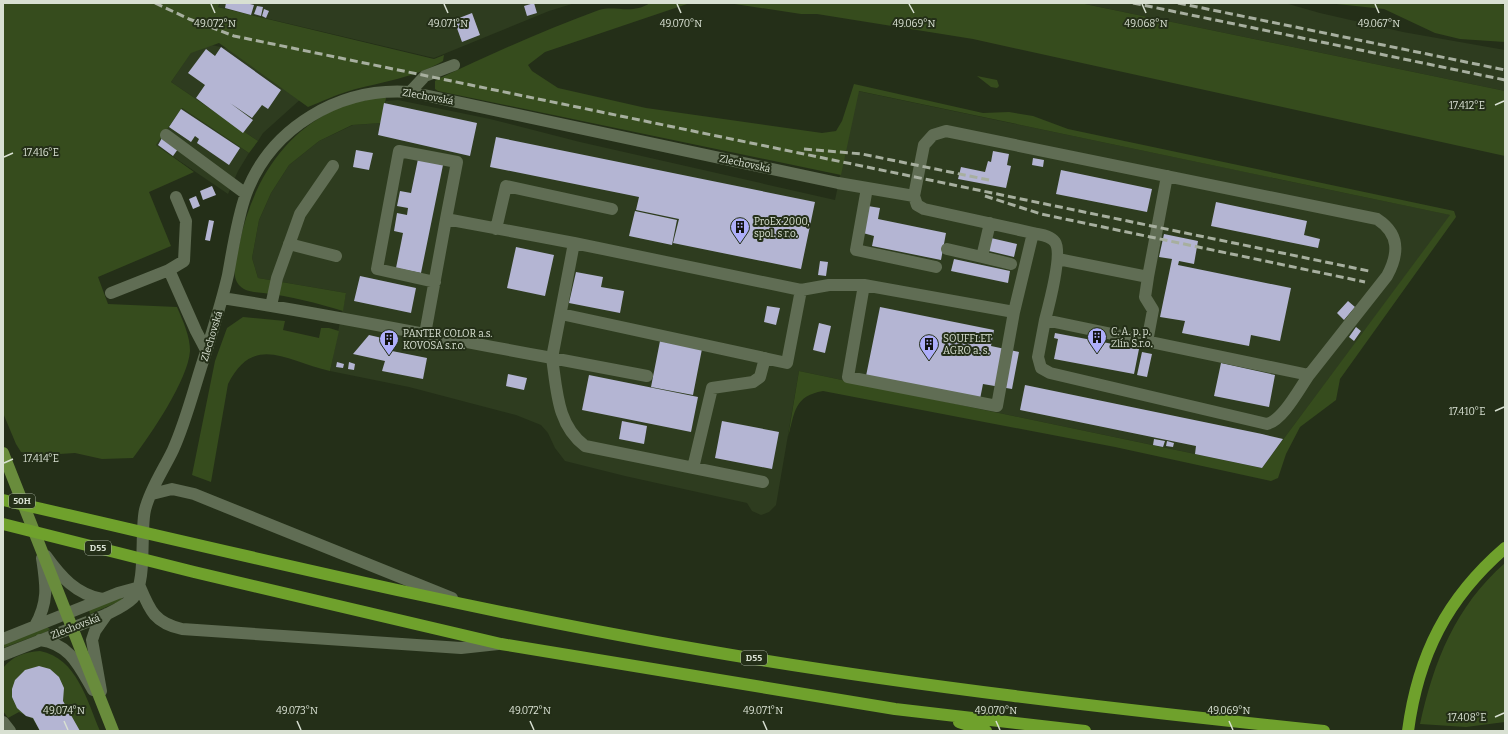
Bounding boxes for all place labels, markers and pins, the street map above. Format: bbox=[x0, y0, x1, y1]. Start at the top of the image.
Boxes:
building icon: ProEx 2000, spol. s r.o. bbox=[729, 216, 751, 244]
place label: ProEx 2000, spol. s r.o. bbox=[754, 216, 810, 240]
building icon: C. A. p. p. Zlín S.r.o. bbox=[1086, 326, 1108, 354]
place label: C. A. p. p. Zlín S.r.o. bbox=[1111, 326, 1153, 350]
building icon: PANTER COLOR a.s. KOVOSA s.r.o. bbox=[378, 328, 400, 356]
place label: PANTER COLOR a.s. KOVOSA s.r.o. bbox=[403, 328, 492, 352]
building icon: SOUFFLET AGRO a. s. bbox=[918, 333, 940, 361]
place label: SOUFFLET AGRO a. s. bbox=[943, 333, 992, 357]

